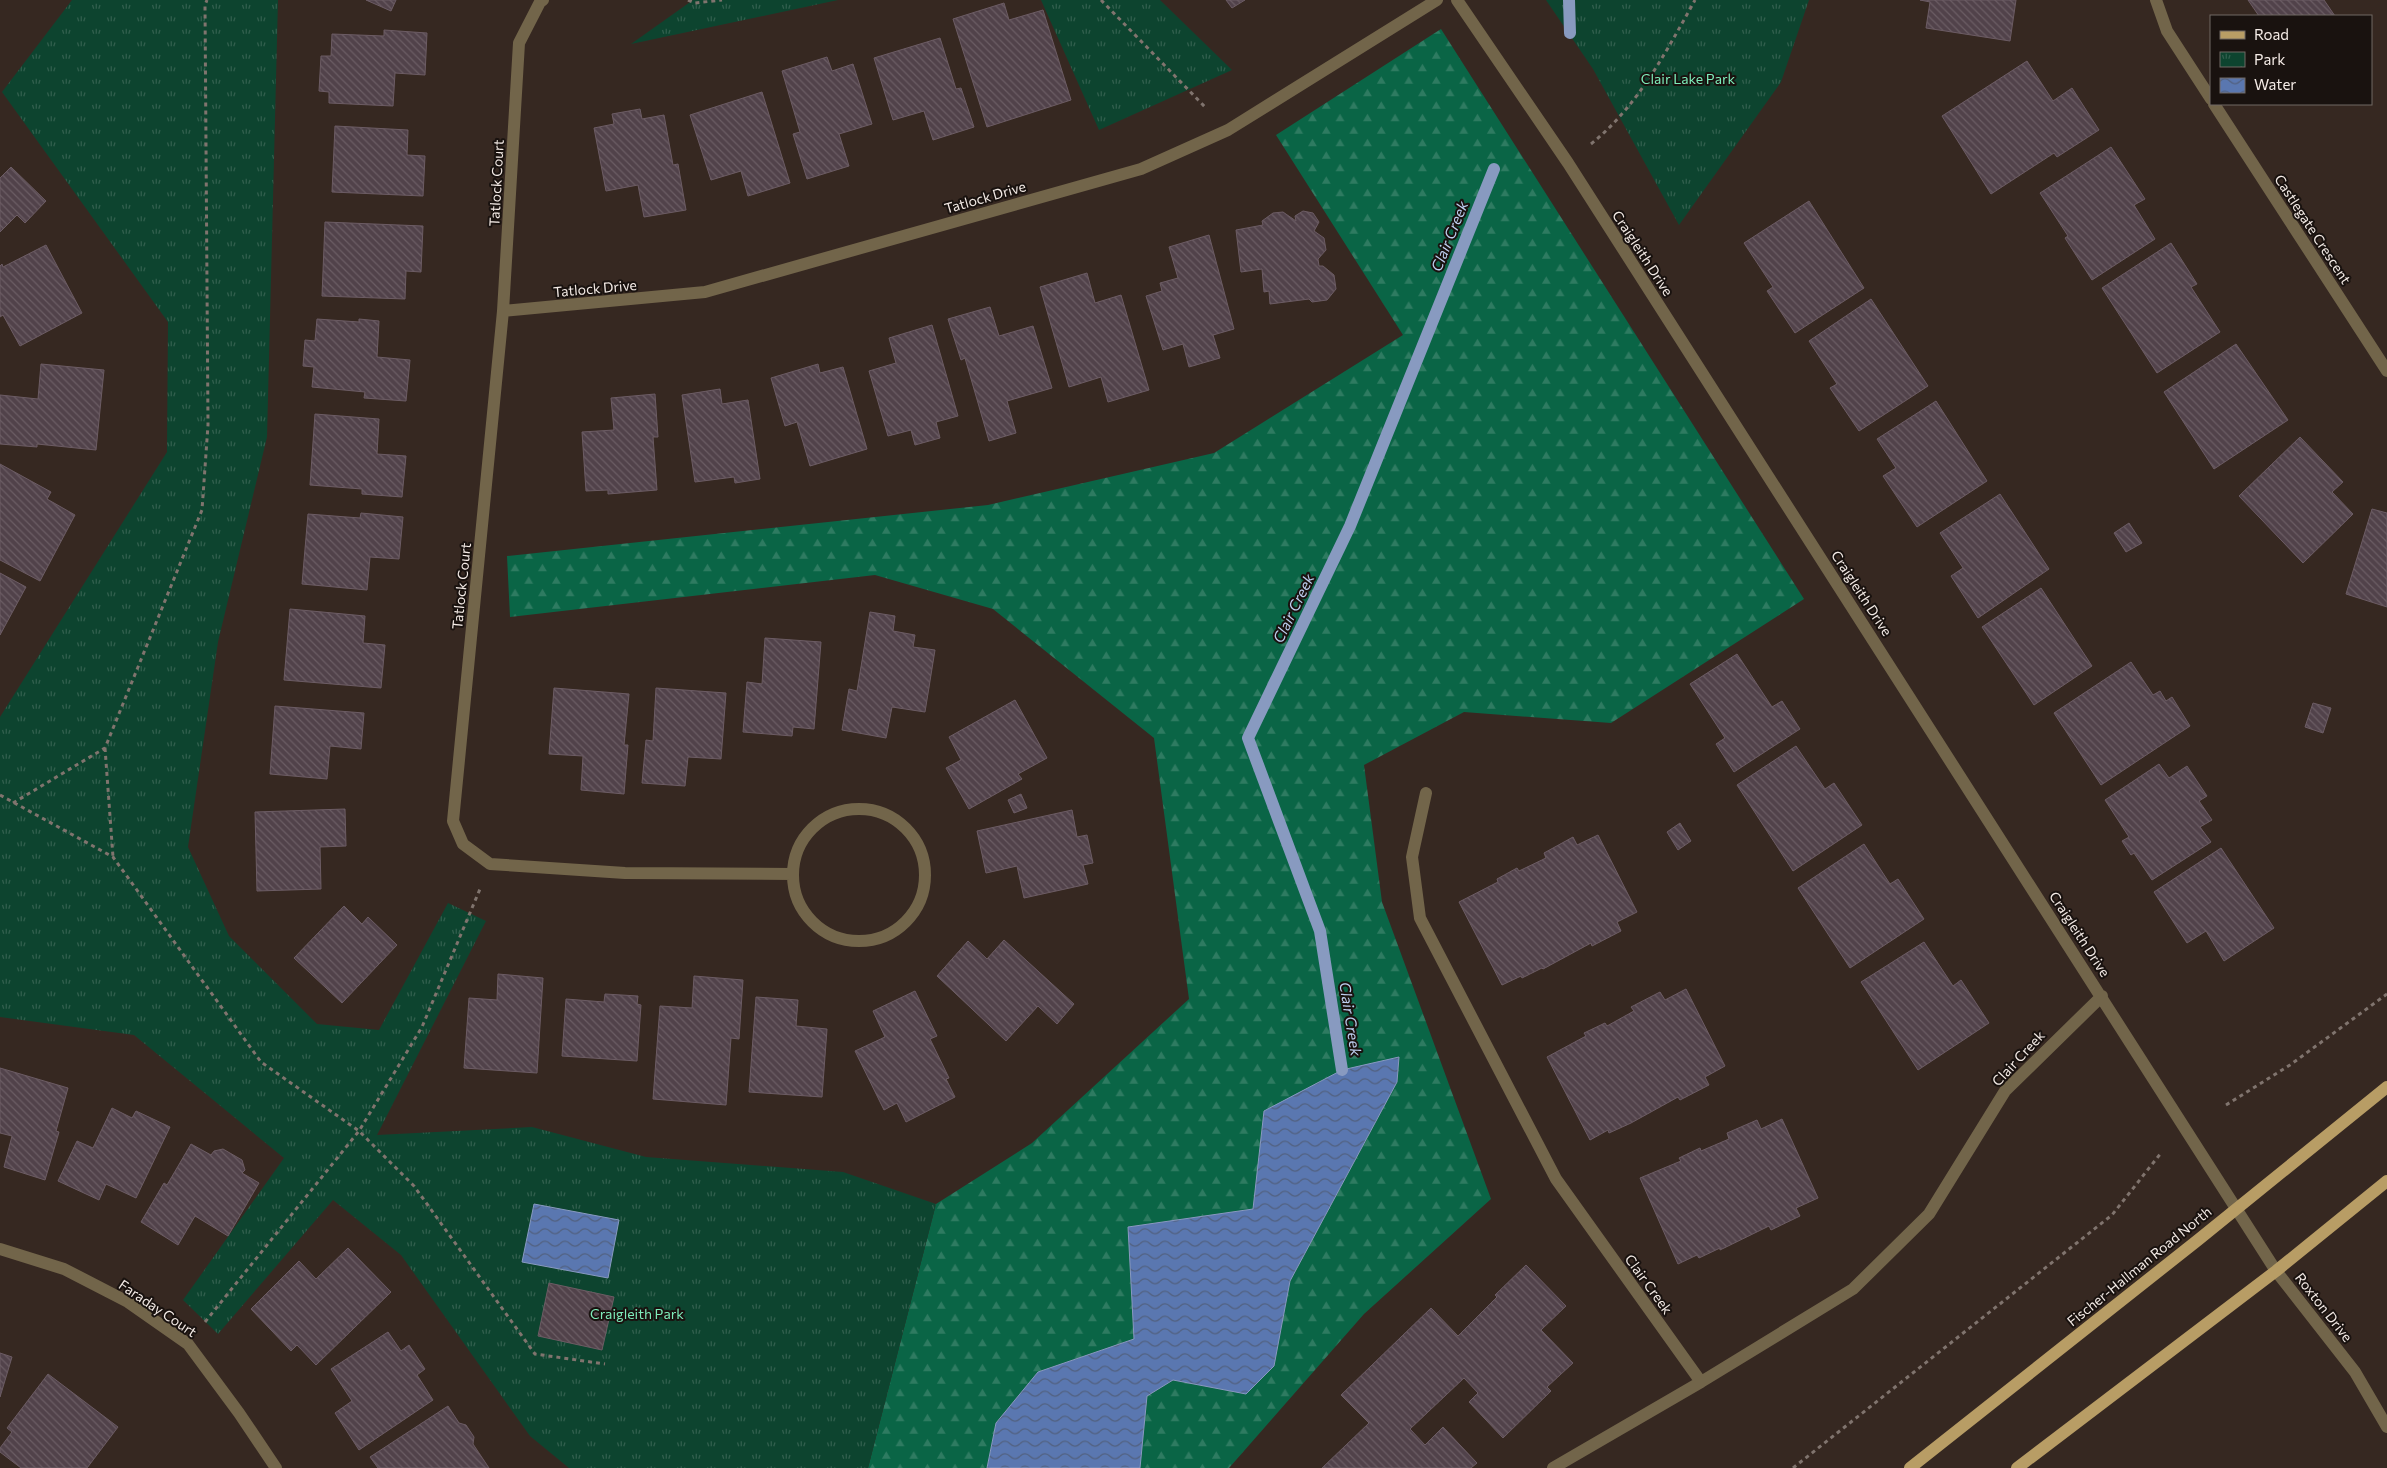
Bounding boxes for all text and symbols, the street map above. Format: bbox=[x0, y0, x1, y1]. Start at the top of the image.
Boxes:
legend bbox=[2210, 15, 2372, 105]
text: Road bbox=[2254, 25, 2289, 43]
text: Park bbox=[2254, 50, 2285, 68]
park label: Clair Lake Park bbox=[1641, 70, 1736, 87]
text: Water bbox=[2254, 75, 2296, 93]
street label: Tatlock Court bbox=[485, 139, 507, 227]
street label: Castlegate Crescent bbox=[2271, 171, 2355, 287]
street label: Tatlock Drive bbox=[942, 177, 1028, 217]
water label: Clair Creek bbox=[1427, 197, 1472, 274]
street label: Craigleith Drive bbox=[1609, 207, 1677, 299]
street label: Tatlock Drive bbox=[553, 276, 637, 300]
street label: Tatlock Court bbox=[448, 542, 474, 630]
street label: Craigleith Drive bbox=[1828, 547, 1896, 639]
water label: Clair Creek bbox=[1269, 570, 1318, 645]
street label: Craigleith Drive bbox=[2046, 888, 2114, 980]
water label: Clair Creek bbox=[1336, 981, 1366, 1058]
street label: Clair Creek bbox=[1988, 1026, 2048, 1089]
street label: Fischer-Hallman Road North bbox=[2063, 1203, 2215, 1329]
street label: Clair Creek bbox=[1622, 1251, 1677, 1317]
street label: Roxton Drive bbox=[2292, 1269, 2356, 1345]
street label: Faraday Court bbox=[116, 1276, 200, 1340]
park label: Craigleith Park bbox=[590, 1305, 684, 1322]

